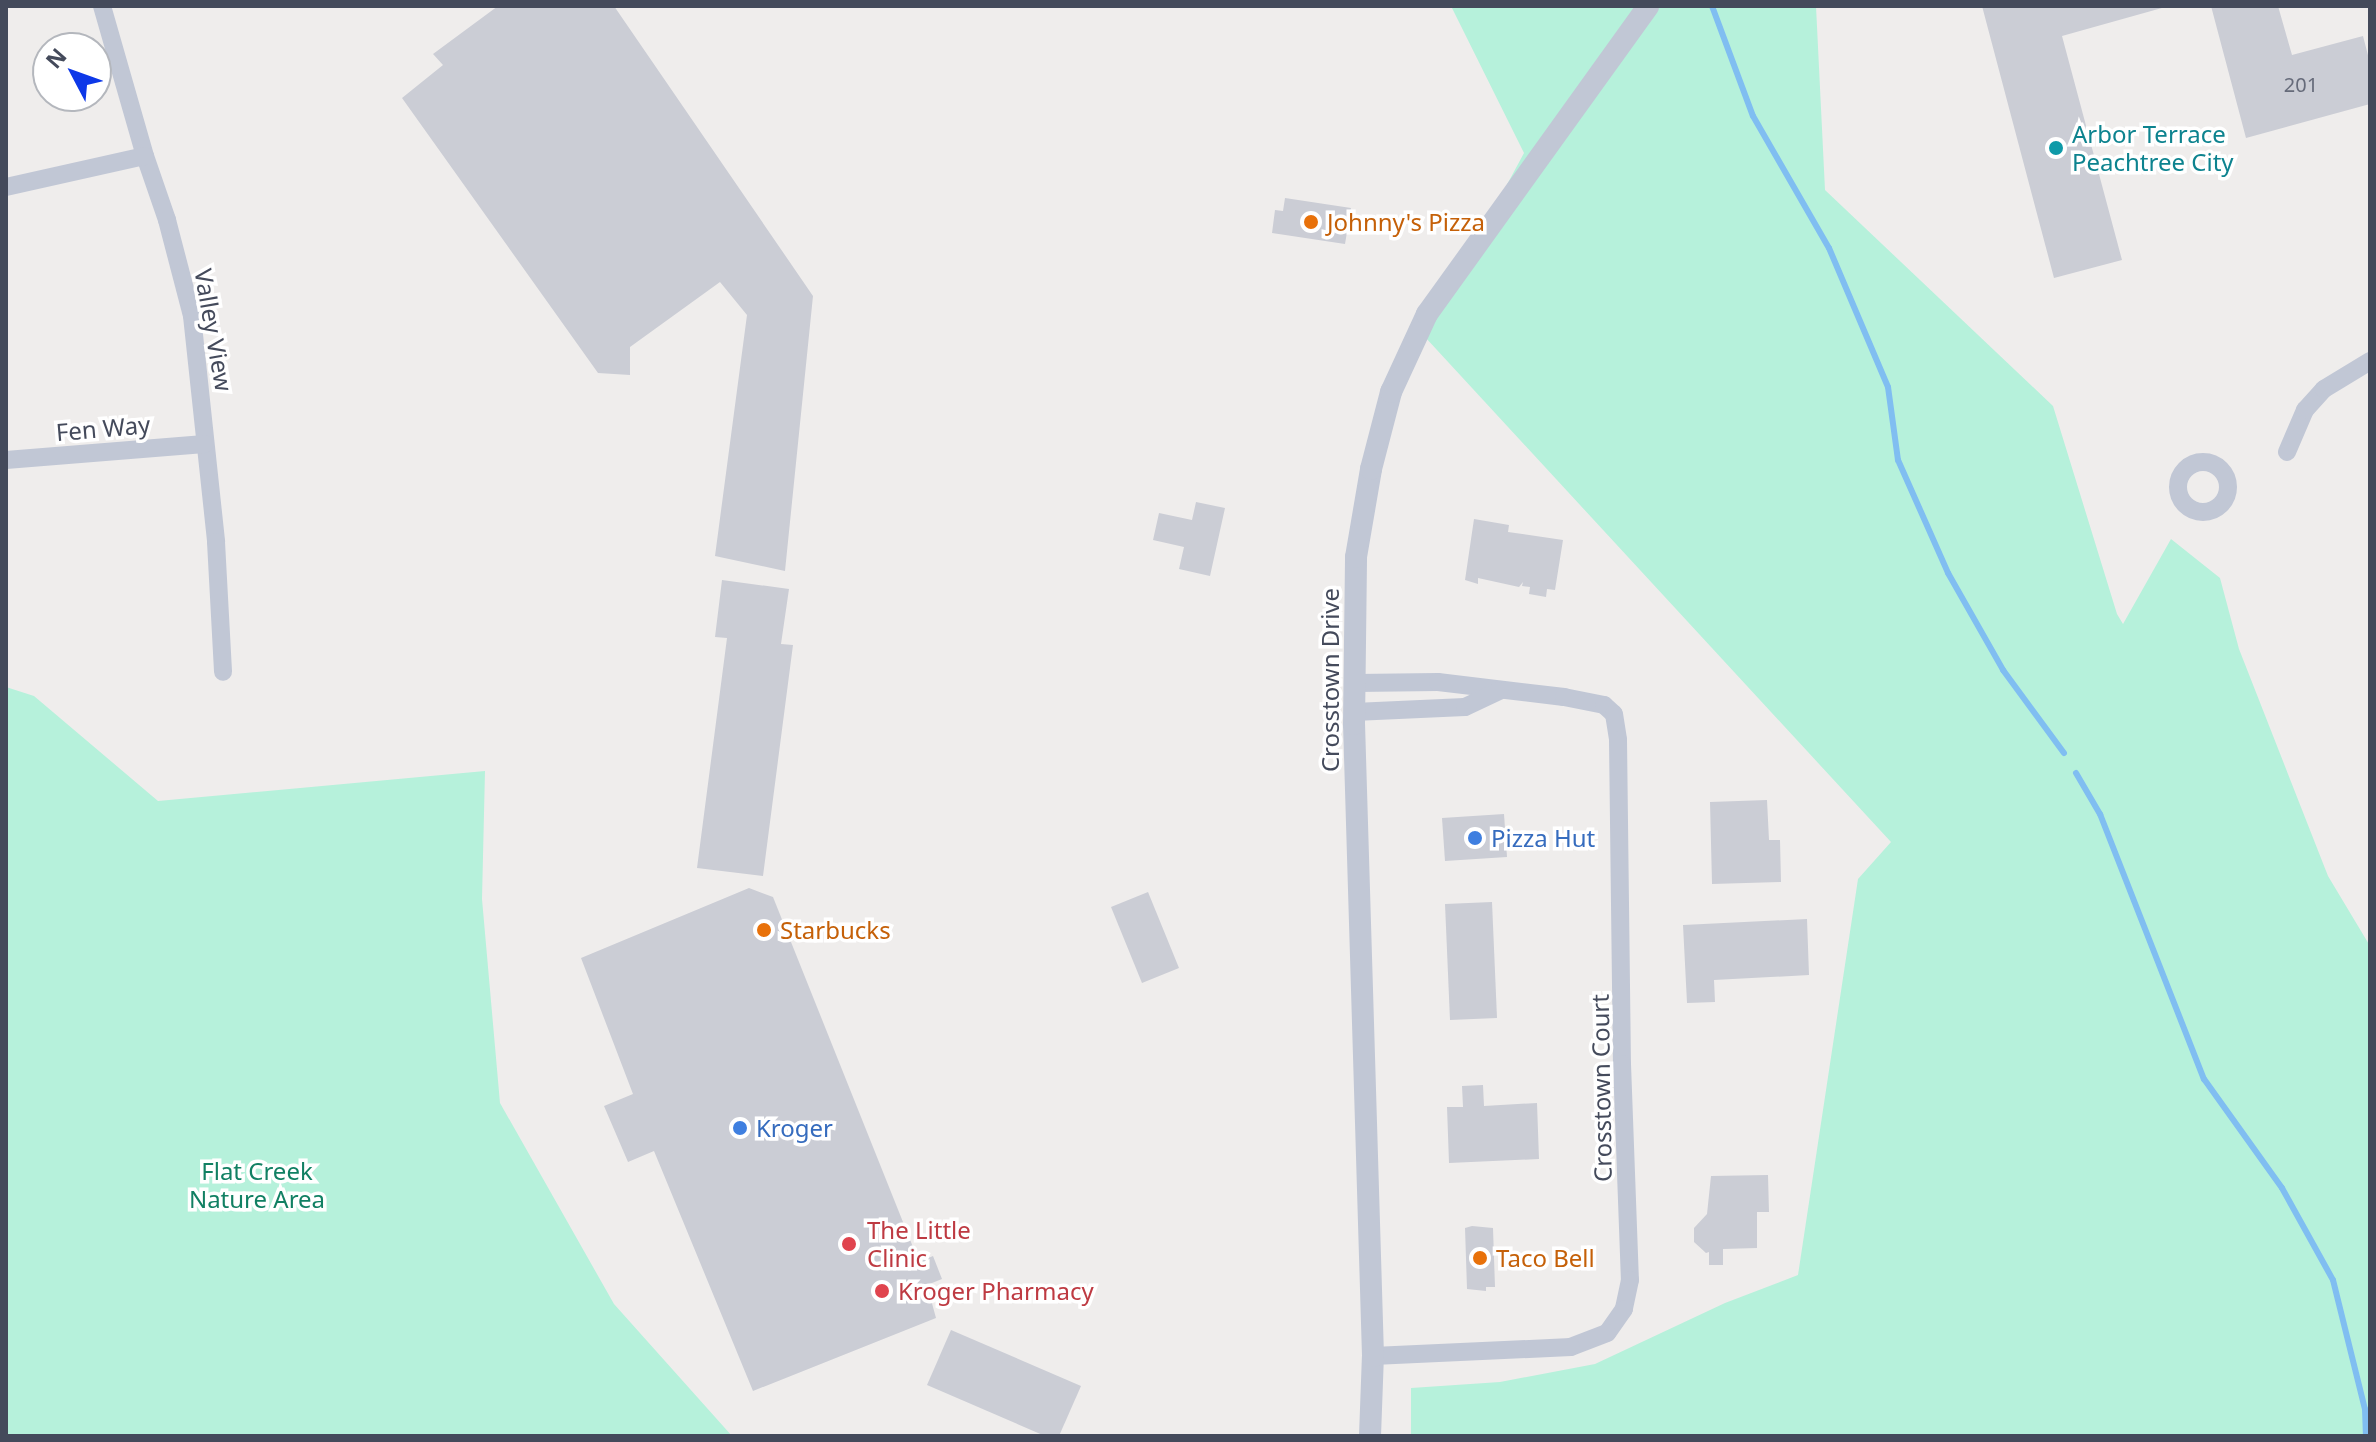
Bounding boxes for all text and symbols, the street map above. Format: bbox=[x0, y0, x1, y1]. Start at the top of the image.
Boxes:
north arrow bbox=[32, 32, 112, 112]
text: N bbox=[38, 41, 73, 74]
house number: 201 bbox=[2284, 72, 2318, 96]
place label: Arbor Terrace Peachtree City bbox=[2072, 120, 2234, 176]
marker: Arbor Terrace Peachtree City bbox=[2047, 139, 2065, 157]
place label: Johnny's Pizza bbox=[1327, 208, 1485, 236]
marker: Johnny's Pizza bbox=[1302, 213, 1320, 231]
street label: Valley View bbox=[189, 267, 239, 393]
street label: Fen Way bbox=[55, 410, 151, 446]
street label: Crosstown Drive bbox=[1316, 588, 1344, 772]
place label: Pizza Hut bbox=[1491, 824, 1595, 852]
marker: Pizza Hut bbox=[1466, 829, 1484, 847]
place label: Starbucks bbox=[780, 916, 891, 944]
marker: Starbucks bbox=[755, 921, 773, 939]
street label: Crosstown Court bbox=[1585, 994, 1617, 1182]
place label: Kroger bbox=[756, 1114, 833, 1142]
marker: Kroger bbox=[731, 1119, 749, 1137]
park label: Flat Creek Nature Area bbox=[189, 1157, 325, 1213]
place label: The Little Clinic bbox=[867, 1216, 971, 1272]
marker: The Little Clinic bbox=[838, 1233, 860, 1255]
place label: Taco Bell bbox=[1496, 1244, 1595, 1272]
marker: Taco Bell bbox=[1471, 1249, 1489, 1267]
place label: Kroger Pharmacy bbox=[898, 1277, 1094, 1305]
marker: Kroger Pharmacy bbox=[873, 1282, 891, 1300]

